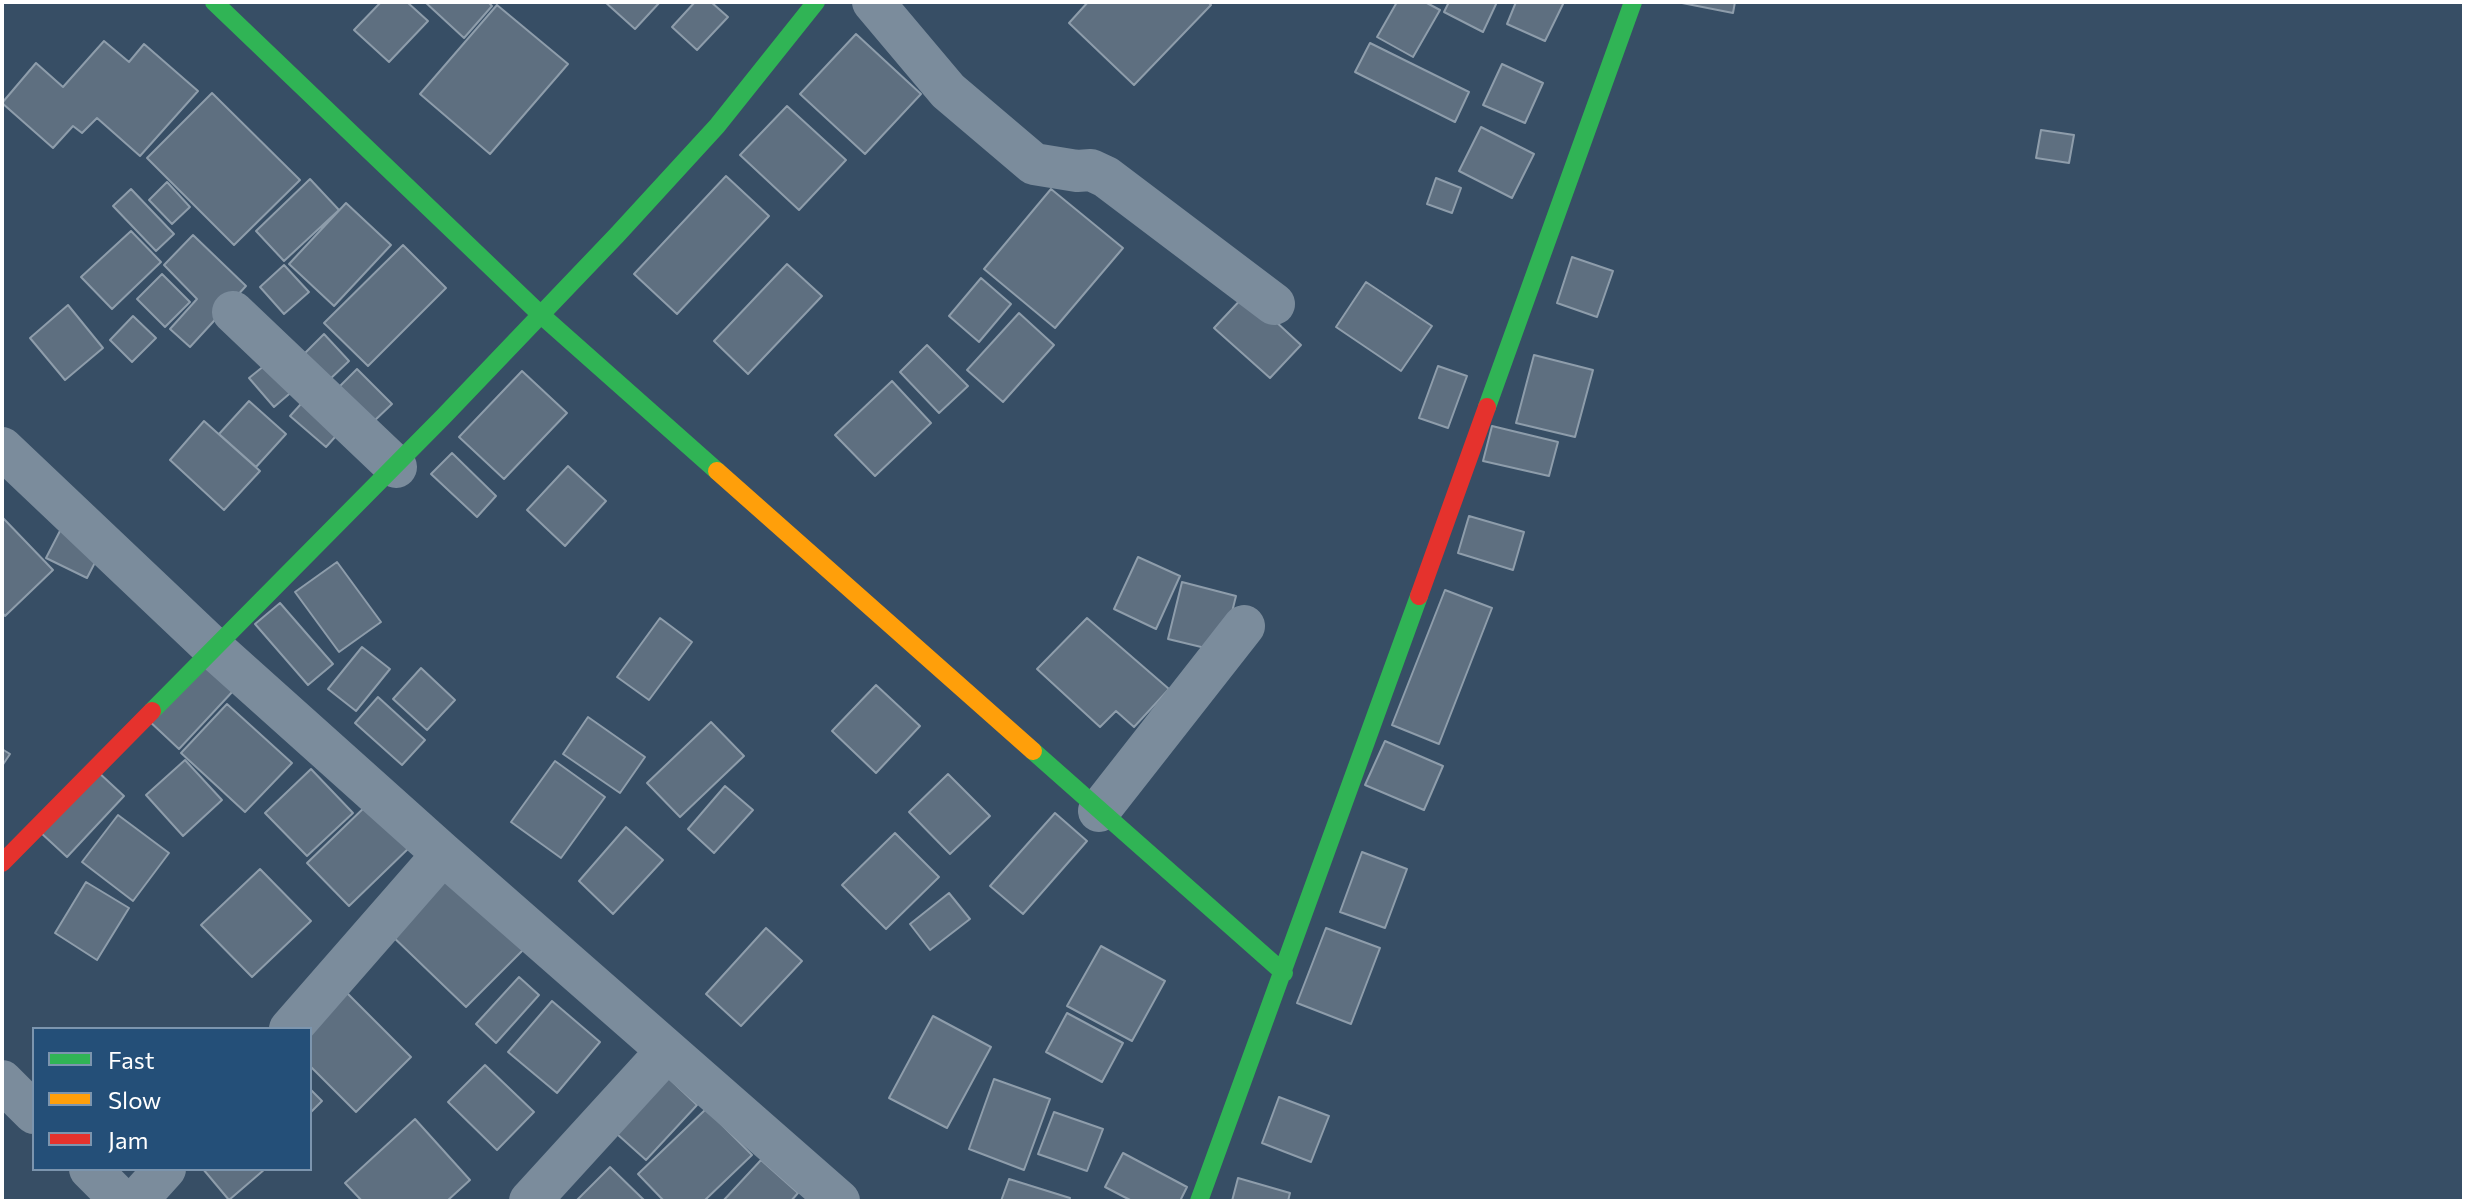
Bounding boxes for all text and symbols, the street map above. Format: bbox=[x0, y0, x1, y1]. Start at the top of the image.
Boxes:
legend bbox=[32, 1027, 312, 1171]
text: Fast bbox=[108, 1045, 155, 1074]
text: Slow bbox=[108, 1085, 161, 1114]
text: Jam bbox=[108, 1125, 148, 1154]

